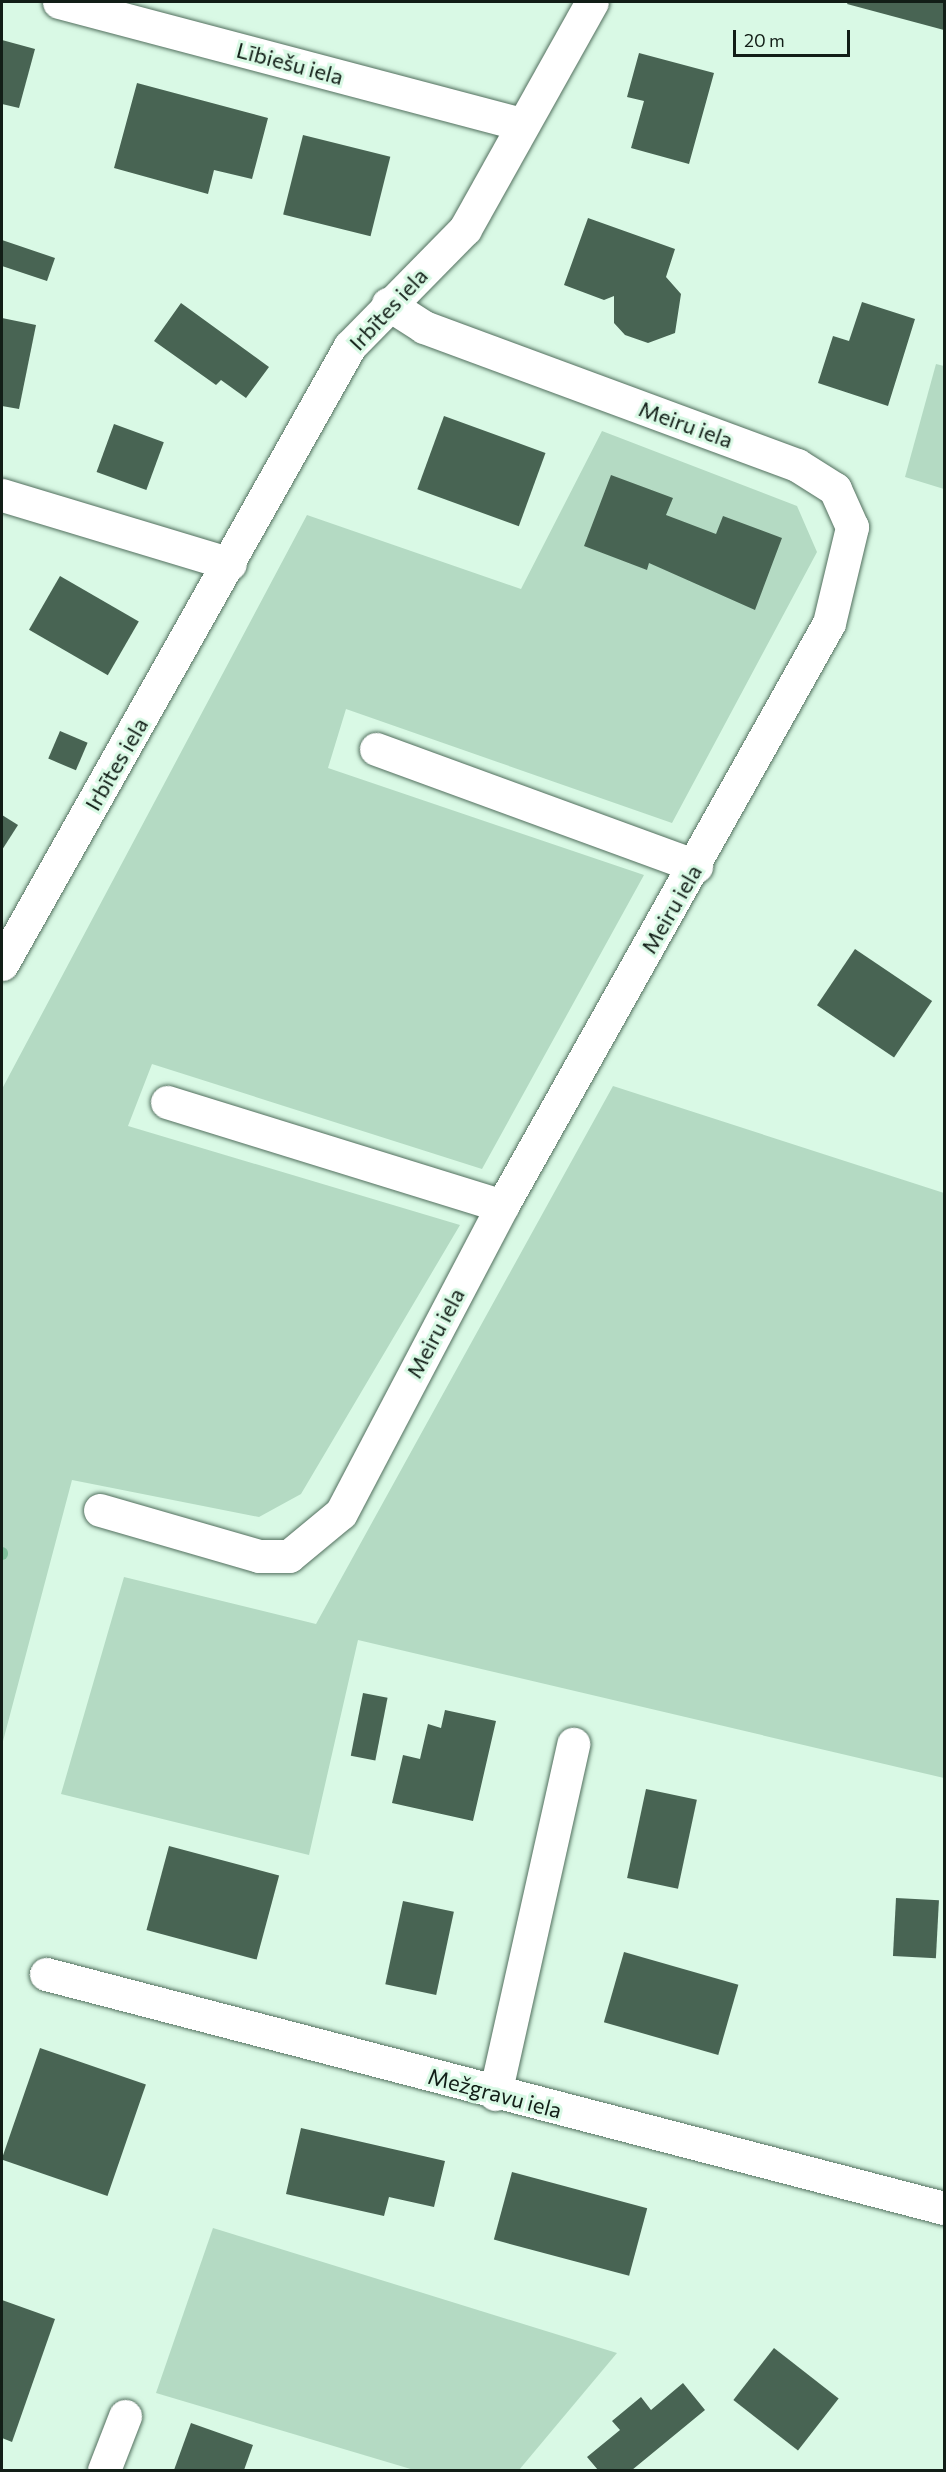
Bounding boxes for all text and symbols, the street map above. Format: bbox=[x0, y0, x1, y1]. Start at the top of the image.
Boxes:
scale bar bbox=[736, 18, 853, 56]
text: 20 m bbox=[744, 29, 785, 51]
street label: Lībiešu iela bbox=[234, 36, 346, 90]
street label: Irbītes iela bbox=[343, 262, 433, 356]
street label: Meiru iela bbox=[635, 395, 737, 453]
street label: Irbītes iela bbox=[79, 713, 153, 815]
street label: Meiru iela bbox=[635, 860, 707, 958]
street label: Meiru iela bbox=[400, 1284, 470, 1382]
street label: Mežgravu iela bbox=[425, 2062, 565, 2124]

